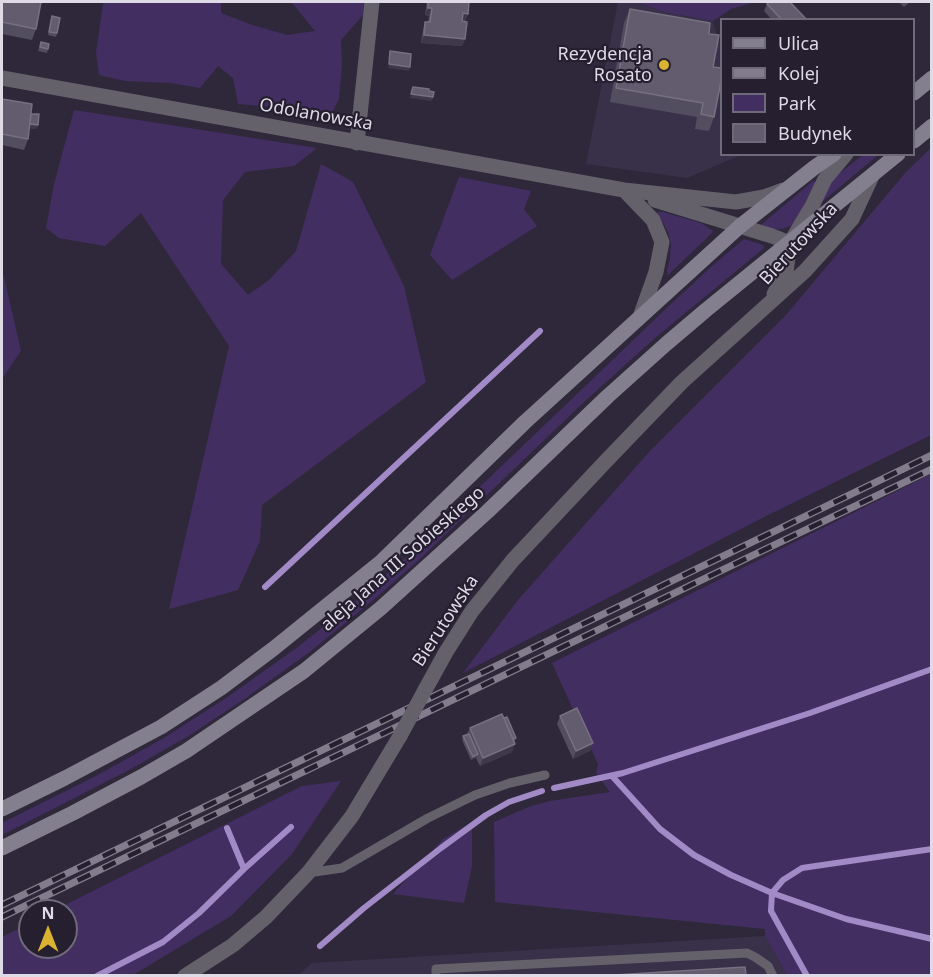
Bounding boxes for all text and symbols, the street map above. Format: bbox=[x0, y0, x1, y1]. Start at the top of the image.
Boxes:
legend bbox=[720, 18, 915, 156]
text: Ulica bbox=[778, 31, 819, 55]
place label: Rezydencja Rosato bbox=[557, 44, 652, 86]
marker: Rezydencja Rosato bbox=[657, 58, 671, 72]
text: Kolej bbox=[778, 61, 819, 85]
text: Park bbox=[778, 91, 816, 115]
street label: Odolanowska bbox=[258, 94, 374, 136]
text: Budynek bbox=[778, 121, 852, 145]
street label: Bierutowska bbox=[755, 198, 843, 290]
street label: aleja Jana III Sobieskiego bbox=[317, 482, 489, 636]
street label: Bierutowska bbox=[408, 571, 484, 671]
north arrow bbox=[18, 899, 78, 959]
text: N bbox=[41, 902, 55, 924]

